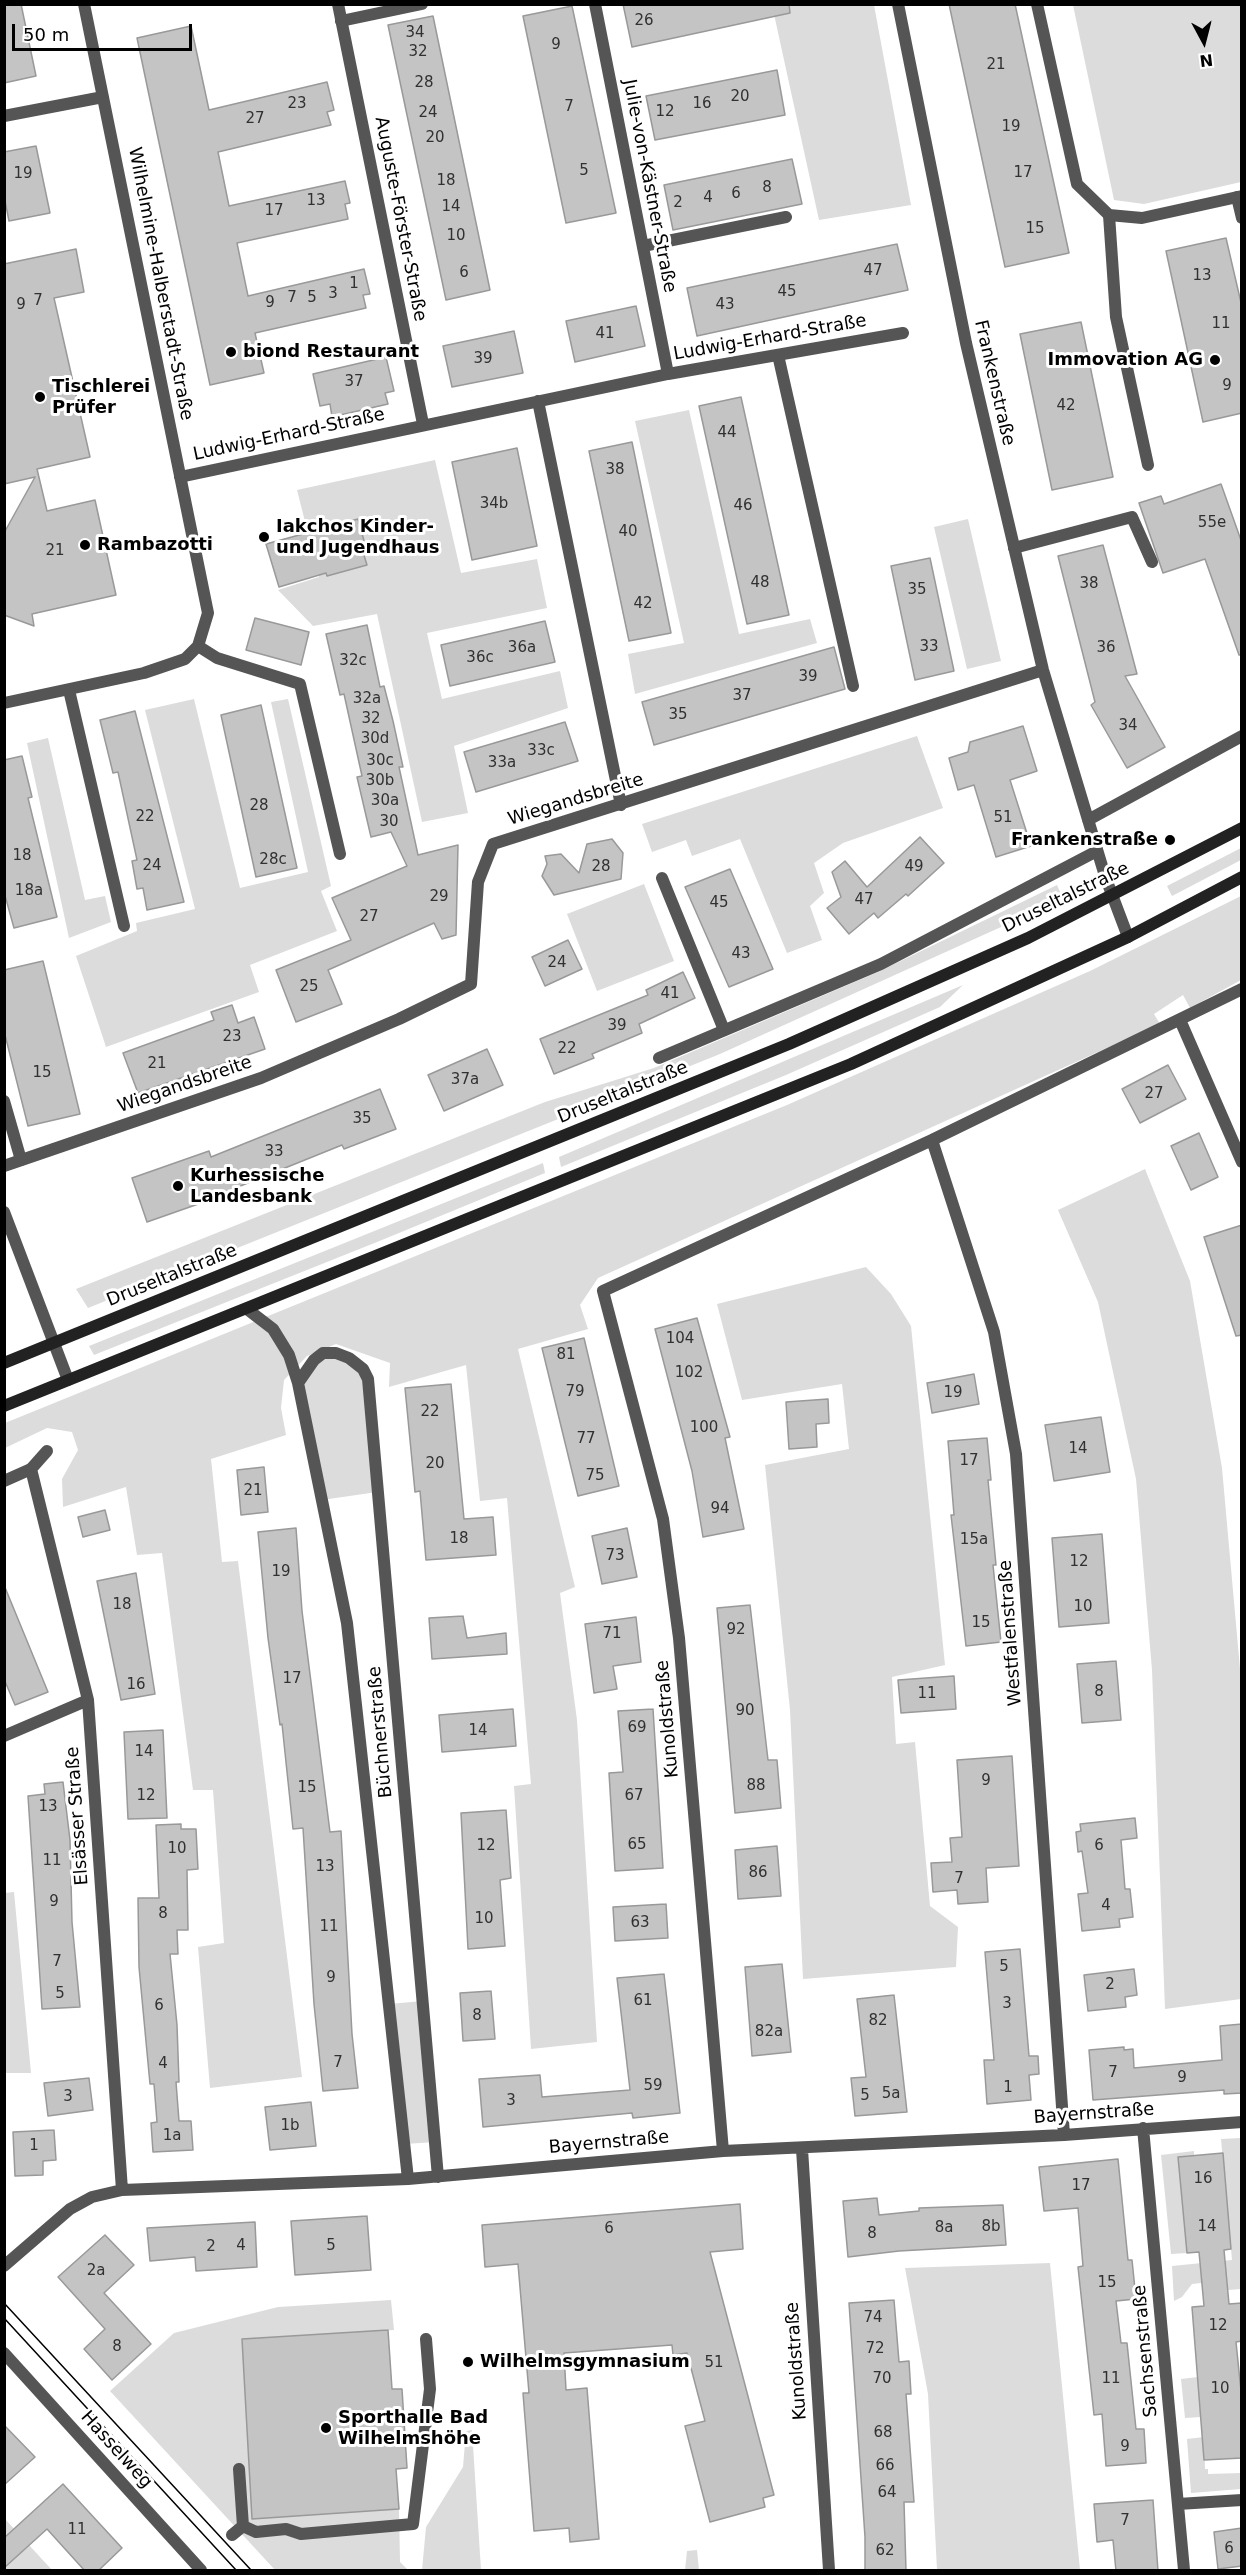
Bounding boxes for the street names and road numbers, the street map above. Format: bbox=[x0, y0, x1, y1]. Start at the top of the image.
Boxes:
street label: Julie-von-Kästner-Straße bbox=[618, 77, 680, 295]
street label: Auguste-Förster-Straße bbox=[370, 115, 430, 323]
street label: Wilhelmine-Halberstadt-Straße bbox=[123, 146, 197, 422]
street label: Ludwig-Erhard-Straße bbox=[672, 310, 868, 366]
street label: Frankenstraße bbox=[969, 318, 1019, 448]
street label: Ludwig-Erhard-Straße bbox=[191, 404, 387, 466]
street label: Wiegandsbreite bbox=[506, 769, 646, 831]
street label: Druseltalstraße bbox=[999, 858, 1133, 938]
street label: Wiegandsbreite bbox=[115, 1052, 255, 1118]
street label: Druseltalstraße bbox=[555, 1057, 691, 1129]
street label: Druseltalstraße bbox=[104, 1240, 240, 1312]
street label: Westfalenstraße bbox=[995, 1559, 1027, 1707]
street label: Kunoldstraße bbox=[652, 1659, 684, 1779]
street label: Büchnerstraße bbox=[364, 1665, 398, 1799]
street label: Elsässer Straße bbox=[62, 1746, 94, 1886]
street label: Bayernstraße bbox=[1033, 2099, 1155, 2129]
street label: Bayernstraße bbox=[548, 2127, 670, 2159]
street label: Sachsenstraße bbox=[1129, 2284, 1163, 2418]
street label: Kunoldstraße bbox=[782, 2301, 812, 2421]
street label: Hasselweg bbox=[76, 2407, 156, 2493]

